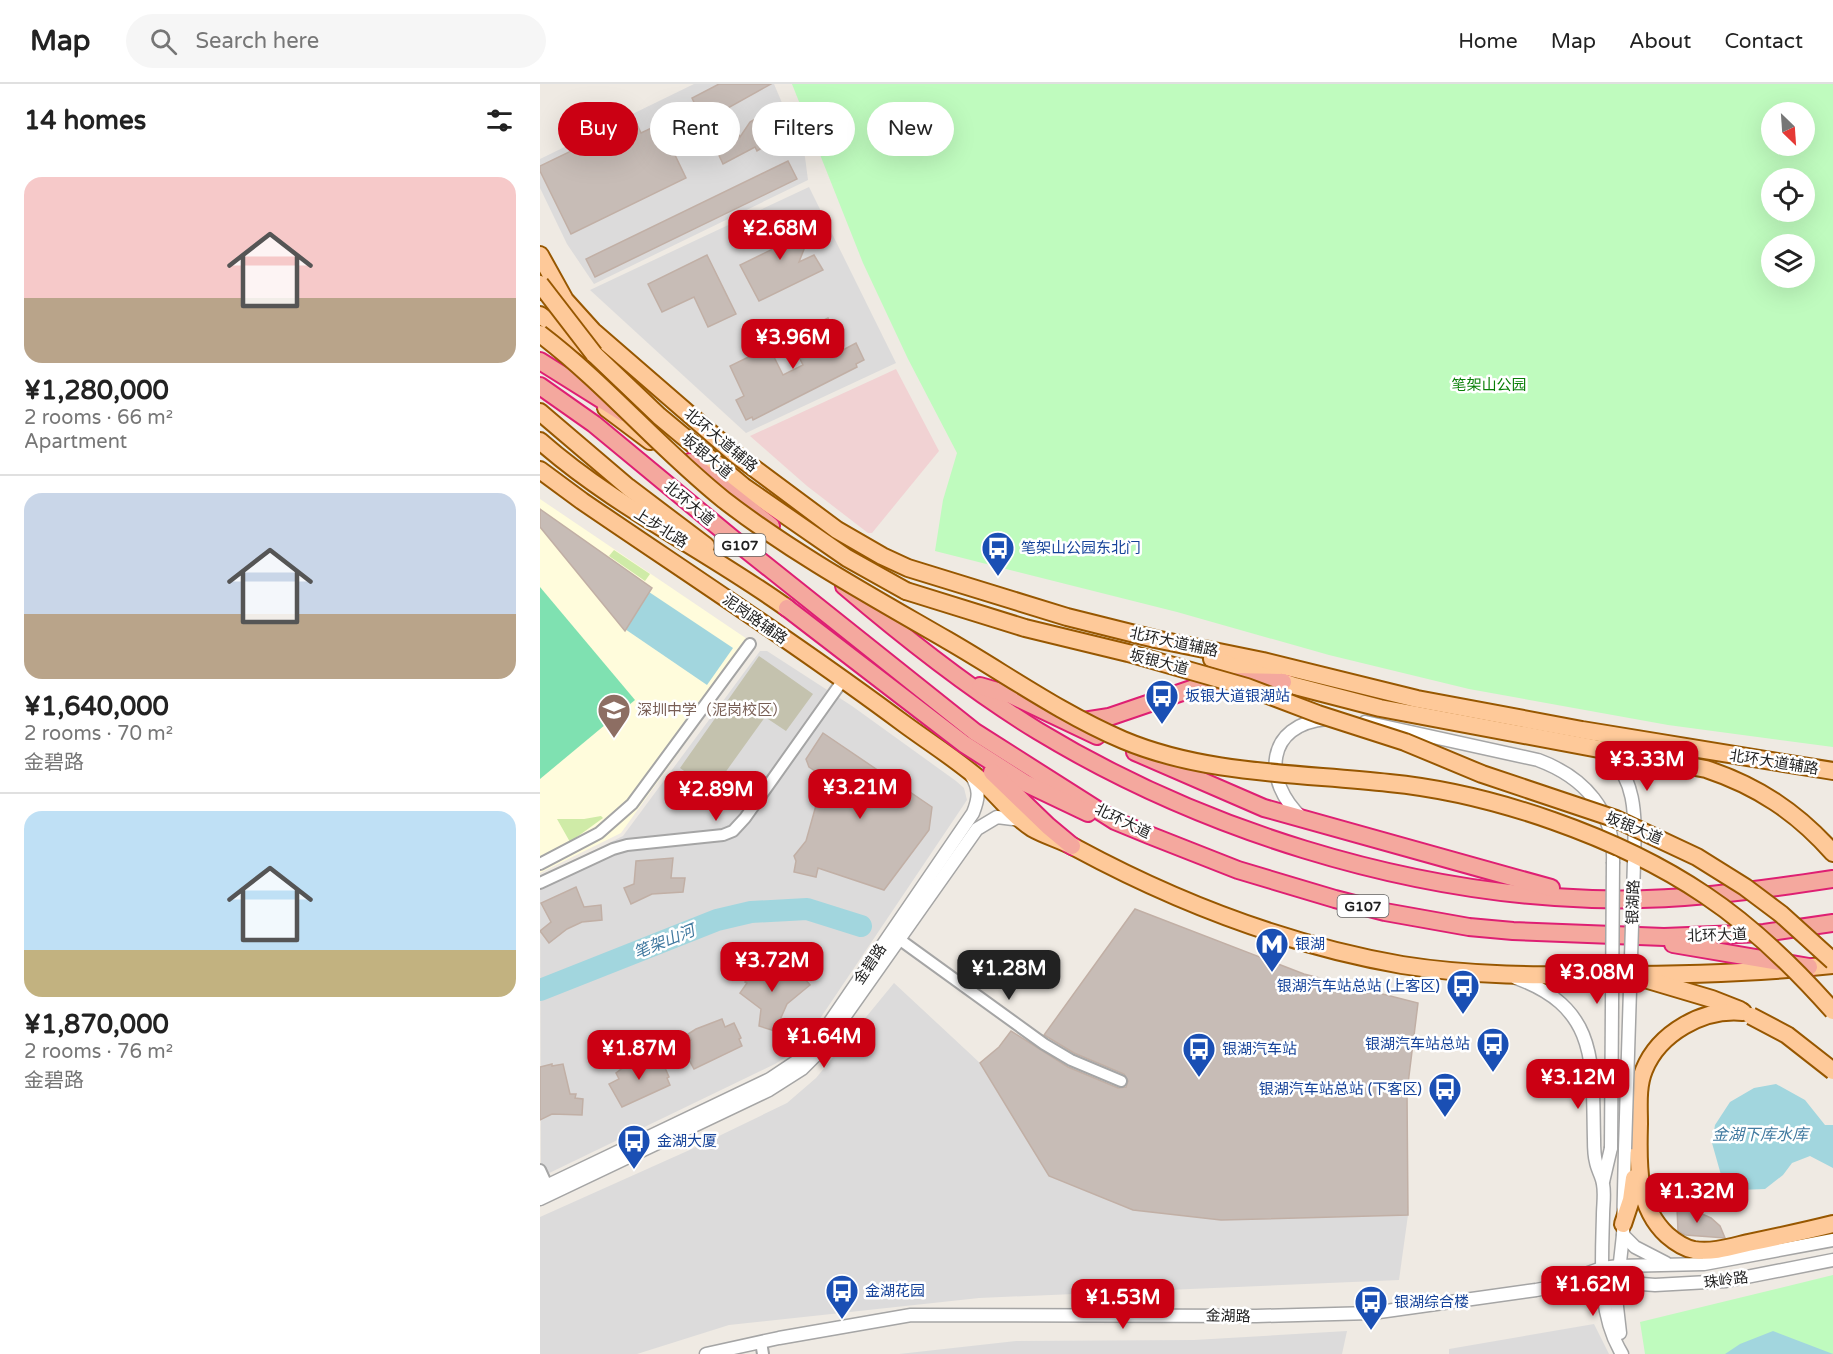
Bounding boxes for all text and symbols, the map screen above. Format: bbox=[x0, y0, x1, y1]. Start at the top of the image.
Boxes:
search box bbox=[126, 14, 546, 68]
text: Map bbox=[30, 24, 90, 58]
icon: search bbox=[147, 25, 180, 58]
text: Search here bbox=[195, 28, 319, 54]
text: Home bbox=[1458, 29, 1518, 54]
text: Map bbox=[1551, 29, 1596, 54]
text: About bbox=[1629, 29, 1691, 54]
text: Contact bbox=[1724, 29, 1803, 54]
chip: Buy bbox=[558, 102, 638, 156]
chip: Rent bbox=[650, 102, 740, 156]
chip: Filters bbox=[752, 102, 855, 156]
chip: New bbox=[867, 102, 954, 156]
north arrow bbox=[1761, 102, 1815, 156]
map controls bbox=[1761, 102, 1815, 288]
icon: filters bbox=[483, 104, 516, 137]
text: 14 homes bbox=[24, 105, 146, 136]
button: locate bbox=[1761, 168, 1815, 222]
pin: ¥2.68M bbox=[731, 210, 829, 261]
icon: home bbox=[216, 216, 324, 324]
text: ¥2.68M bbox=[742, 217, 818, 241]
button: layers bbox=[1761, 234, 1815, 288]
pin: ¥3.96M bbox=[744, 319, 842, 370]
text: ¥3.96M bbox=[755, 326, 831, 350]
text: ¥1,280,000 bbox=[24, 375, 169, 406]
park label: 笔架山公园 bbox=[1451, 376, 1527, 394]
street label: 北环大道辅路 bbox=[681, 404, 761, 476]
text: 2 rooms · 66 m² bbox=[24, 406, 173, 430]
text: Apartment bbox=[24, 430, 127, 454]
street label: 坂银大道 bbox=[678, 430, 736, 482]
street label: 北环大道 bbox=[660, 477, 718, 529]
street label: 上步北路 bbox=[631, 504, 691, 552]
bus stop icon: 笔架山公园东北门 bbox=[980, 530, 1016, 577]
icon: home bbox=[216, 532, 324, 640]
road number: G107 bbox=[714, 534, 766, 556]
place label: 笔架山公园东北门 bbox=[1021, 539, 1141, 557]
street label: 泥岗路辅路 bbox=[719, 590, 791, 648]
street label: 北环大道辅路 bbox=[1128, 624, 1220, 660]
street label: 坂银大道 bbox=[1128, 646, 1190, 678]
bus stop icon: 坂银大道银湖站 bbox=[1144, 678, 1180, 725]
place label: 坂银大道银湖站 bbox=[1185, 687, 1290, 705]
text: ¥1,640,000 bbox=[24, 691, 169, 722]
school or university icon: 深圳中学（泥岗校区） bbox=[596, 692, 632, 739]
place label: 深圳中学（泥岗校区） bbox=[637, 701, 787, 719]
text: 2 rooms · 70 m² bbox=[24, 722, 173, 746]
pin: ¥3.33M bbox=[1598, 741, 1696, 792]
street label: 北环大道辅路 bbox=[1728, 746, 1820, 778]
text: ¥3.33M bbox=[1609, 748, 1685, 772]
text: 金碧路 bbox=[24, 751, 84, 775]
pin: ¥3.21M bbox=[811, 769, 909, 820]
pin: ¥2.89M bbox=[667, 771, 765, 822]
text: ¥3.21M bbox=[822, 776, 898, 800]
text: ¥2.89M bbox=[678, 778, 754, 802]
street label: 北环大道 bbox=[1092, 800, 1154, 842]
street label: 坂银大道 bbox=[1603, 808, 1665, 848]
icon: home bbox=[216, 850, 324, 958]
street label: 银湖路 bbox=[1623, 879, 1643, 925]
road number: G107 bbox=[1338, 895, 1388, 917]
water label: 笔架山河 bbox=[631, 920, 701, 963]
street label: 北环大道 bbox=[1687, 925, 1747, 945]
metro station icon: 银湖 bbox=[1254, 926, 1290, 973]
place label: 银湖 bbox=[1295, 935, 1325, 953]
street label: 金碧路 bbox=[850, 940, 890, 988]
pin: ¥3.72M bbox=[723, 942, 821, 993]
text: ¥3.72M bbox=[734, 949, 810, 973]
pin: ¥1.28M bbox=[960, 950, 1058, 1001]
pin: ¥3.08M bbox=[1548, 954, 1646, 1005]
text: ¥1.28M bbox=[971, 957, 1047, 981]
text: ¥3.08M bbox=[1559, 961, 1635, 985]
bus stop icon: 银湖汽车站总站 (上客区) bbox=[1445, 968, 1481, 1015]
place label: 银湖汽车站总站 (上客区) bbox=[1277, 977, 1440, 995]
text: ¥1,870,000 bbox=[24, 1009, 169, 1040]
pin: ¥1.64M bbox=[775, 1018, 873, 1069]
text: ¥1.64M bbox=[786, 1025, 862, 1049]
bus stop icon: 银湖汽车站总站 bbox=[1475, 1026, 1511, 1073]
pin: ¥1.87M bbox=[590, 1030, 688, 1081]
bus stop icon: 银湖汽车站 bbox=[1181, 1031, 1217, 1078]
place label: 银湖汽车站总站 bbox=[1365, 1035, 1470, 1053]
text: ¥1.87M bbox=[601, 1037, 677, 1061]
text: 2 rooms · 76 m² bbox=[24, 1040, 173, 1064]
place label: 银湖汽车站 bbox=[1222, 1040, 1297, 1058]
pin: ¥3.12M bbox=[1529, 1059, 1627, 1110]
text: ¥3.12M bbox=[1540, 1066, 1616, 1090]
text: 金碧路 bbox=[24, 1069, 84, 1093]
bus stop icon: 银湖汽车站总站 (下客区) bbox=[1427, 1071, 1463, 1118]
place label: 银湖汽车站总站 (下客区) bbox=[1259, 1080, 1422, 1098]
bus stop icon: 金湖大厦 bbox=[616, 1123, 652, 1170]
water label: 金湖下库水库 bbox=[1712, 1125, 1811, 1145]
place label: 金湖大厦 bbox=[657, 1132, 717, 1150]
pin: ¥1.32M bbox=[1648, 1173, 1746, 1224]
text: ¥1.32M bbox=[1659, 1180, 1735, 1204]
pin: ¥1.62M bbox=[1544, 1266, 1642, 1317]
street label: 珠岭路 bbox=[1702, 1268, 1750, 1292]
bus stop icon: 金湖花园 bbox=[824, 1273, 860, 1320]
text: ¥1.62M bbox=[1555, 1273, 1631, 1297]
pin: ¥1.53M bbox=[1074, 1279, 1172, 1330]
place label: 金湖花园 bbox=[865, 1282, 925, 1300]
bus stop icon: 银湖综合楼 bbox=[1353, 1284, 1389, 1331]
text: ¥1.53M bbox=[1085, 1286, 1161, 1310]
place label: 银湖综合楼 bbox=[1394, 1293, 1469, 1311]
street label: 金湖路 bbox=[1205, 1307, 1251, 1325]

